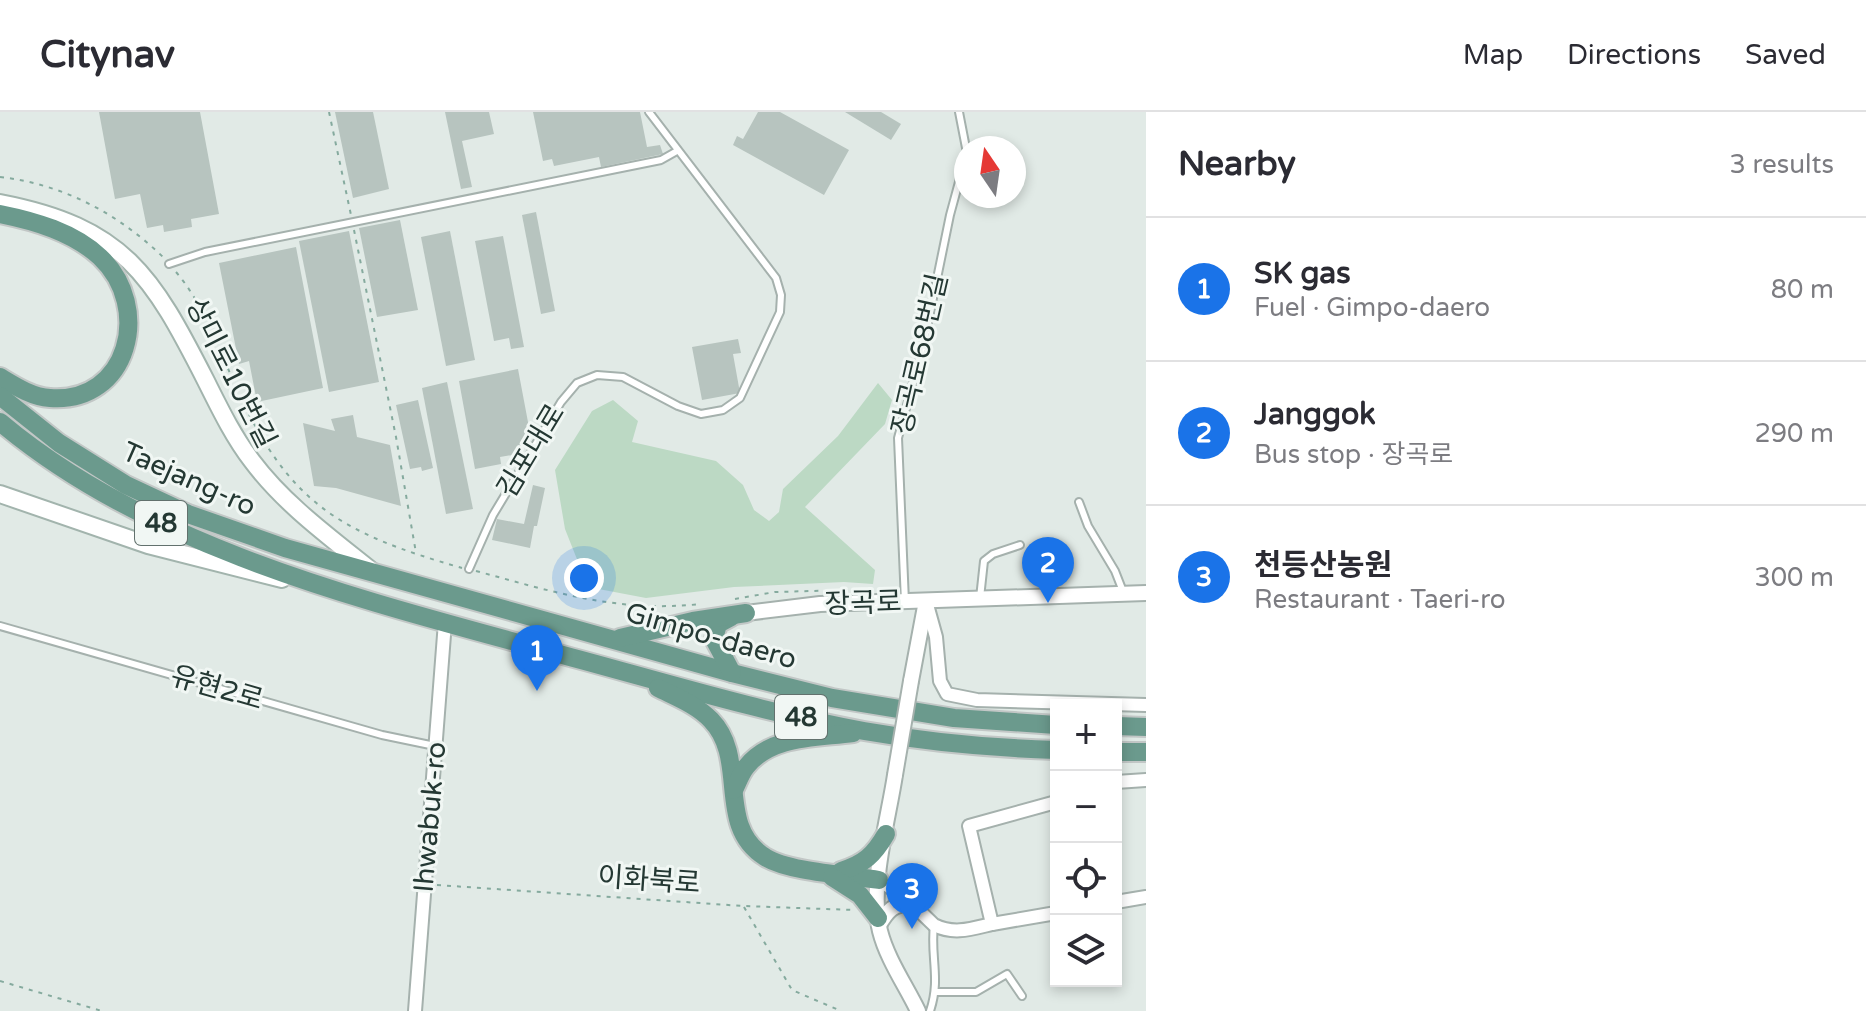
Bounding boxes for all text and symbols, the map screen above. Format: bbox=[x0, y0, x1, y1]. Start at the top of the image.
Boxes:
text: Citynav bbox=[40, 32, 175, 78]
text: Map bbox=[1463, 38, 1523, 72]
text: Directions bbox=[1567, 38, 1701, 72]
text: Saved bbox=[1745, 38, 1826, 72]
north arrow bbox=[954, 136, 1026, 208]
text: Nearby bbox=[1178, 144, 1296, 185]
text: 3 results bbox=[1729, 149, 1834, 180]
text: SK gas bbox=[1254, 255, 1351, 292]
street label: 장곡로68번길 bbox=[885, 270, 955, 438]
text: 1 bbox=[1196, 274, 1212, 305]
text: 80 m bbox=[1771, 274, 1834, 305]
street label: 상미로10번길 bbox=[179, 292, 283, 454]
text: Fuel · Gimpo-daero bbox=[1254, 292, 1490, 323]
text: Janggok bbox=[1254, 396, 1376, 433]
street label: 김포대로 bbox=[490, 398, 572, 504]
text: 2 bbox=[1196, 418, 1212, 449]
text: 290 m bbox=[1754, 418, 1834, 449]
street label: Taejang-ro bbox=[117, 434, 261, 524]
text: Bus stop · 장곡로 bbox=[1254, 439, 1453, 470]
road number: 48 bbox=[135, 501, 187, 545]
pin: 2 bbox=[1022, 537, 1074, 603]
text: 천등산농원 bbox=[1254, 547, 1392, 584]
your location bbox=[564, 558, 604, 598]
text: 3 bbox=[1196, 562, 1212, 593]
text: 300 m bbox=[1754, 562, 1834, 593]
text: Restaurant · Taeri-ro bbox=[1254, 584, 1506, 615]
street label: 장곡로 bbox=[824, 585, 902, 621]
street label: Gimpo-daero bbox=[621, 595, 801, 677]
pin: 1 bbox=[511, 625, 563, 691]
street label: 유현2로 bbox=[167, 659, 267, 717]
road number: 48 bbox=[775, 695, 827, 739]
map controls bbox=[1050, 699, 1122, 987]
button: + bbox=[1050, 699, 1122, 771]
street label: Ihwabuk-ro bbox=[406, 740, 454, 894]
button: − bbox=[1050, 771, 1122, 843]
button: locate bbox=[1050, 843, 1122, 915]
street label: 이화북로 bbox=[596, 859, 702, 901]
pin: 3 bbox=[886, 863, 938, 929]
button: layers bbox=[1050, 915, 1122, 987]

